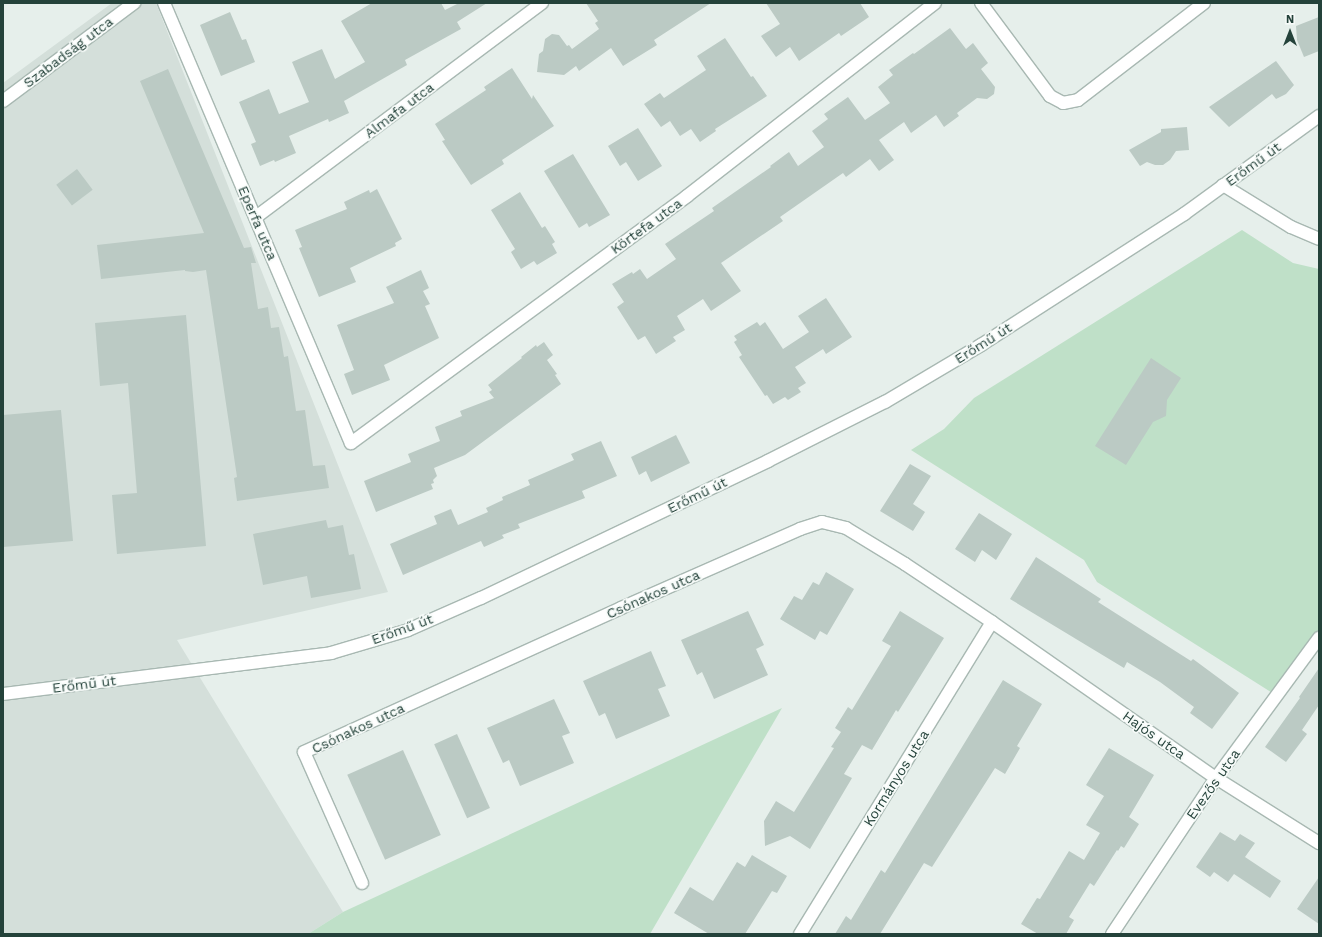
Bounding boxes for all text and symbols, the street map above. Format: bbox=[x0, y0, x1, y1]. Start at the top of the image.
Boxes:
north arrow bbox=[1270, 12, 1310, 52]
street label: Szabadság utca bbox=[20, 13, 116, 91]
text: N bbox=[1286, 13, 1294, 26]
street label: Almafa utca bbox=[361, 78, 437, 142]
street label: Erőmű út bbox=[1222, 138, 1284, 190]
street label: Eperfa utca bbox=[235, 183, 281, 263]
street label: Körtefa utca bbox=[607, 194, 685, 258]
street label: Erőmű út bbox=[951, 319, 1015, 367]
street label: Erőmű út bbox=[665, 473, 729, 517]
street label: Csónakos utca bbox=[604, 566, 702, 622]
street label: Erőmű út bbox=[369, 610, 435, 648]
street label: Erőmű út bbox=[51, 672, 117, 696]
street label: Csónakos utca bbox=[309, 699, 407, 757]
street label: Hajós utca bbox=[1119, 707, 1189, 763]
street label: Kormányos utca bbox=[860, 727, 932, 829]
street label: Evezős utca bbox=[1183, 746, 1243, 822]

